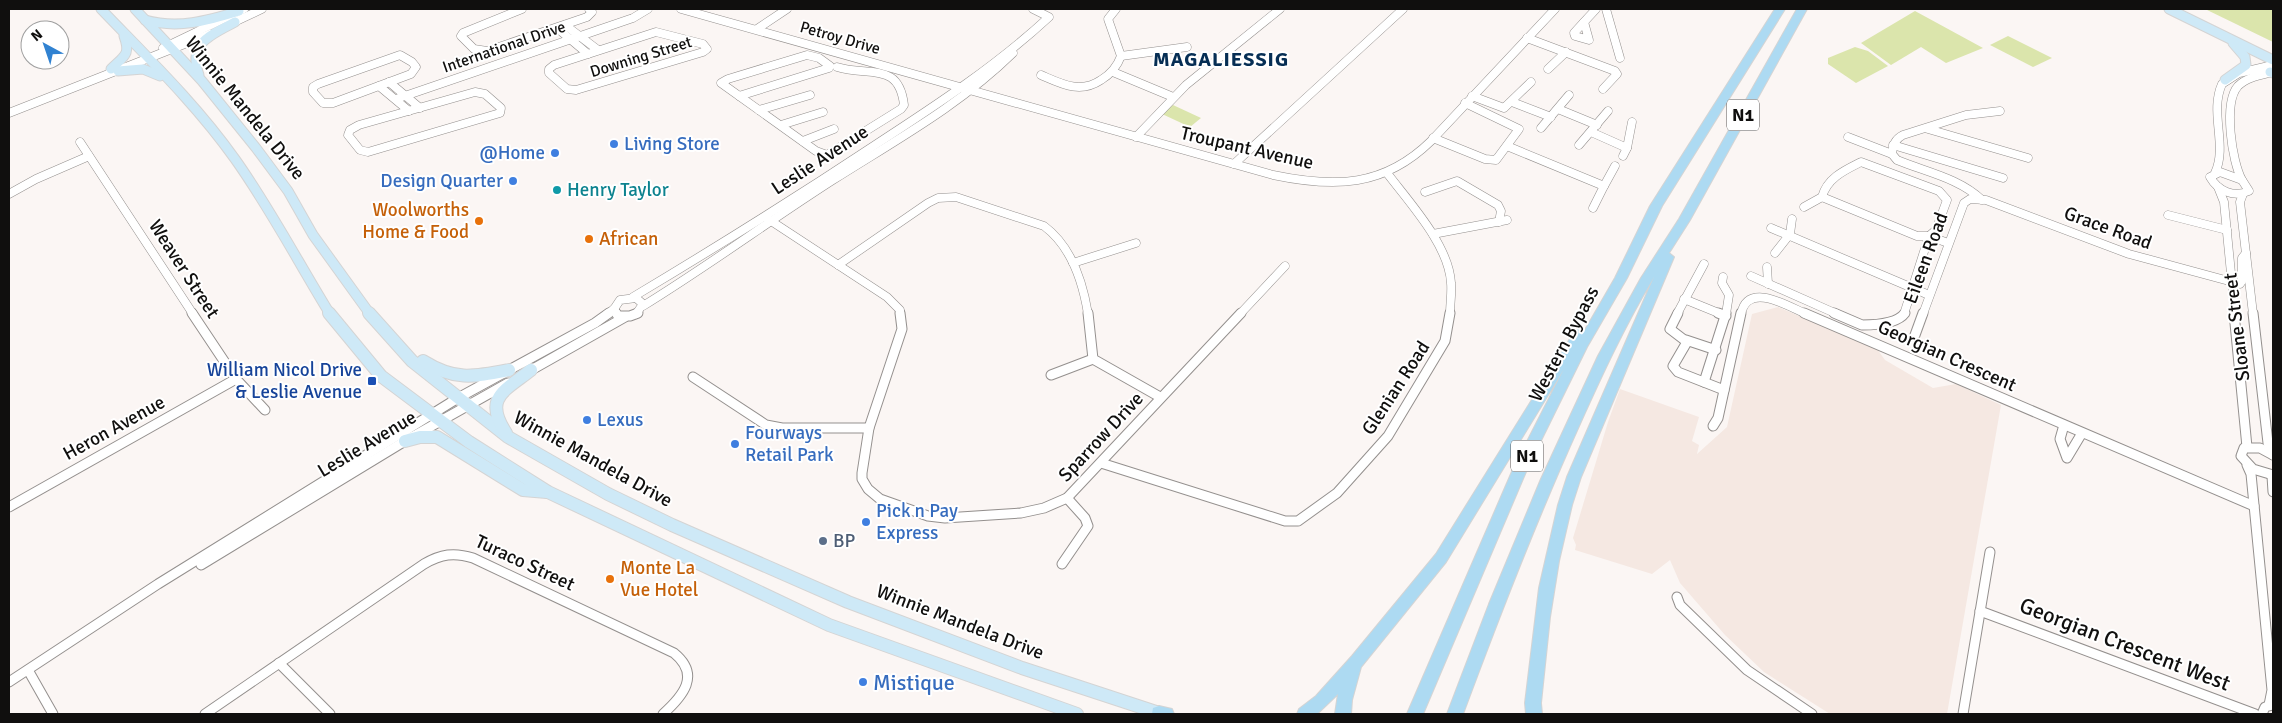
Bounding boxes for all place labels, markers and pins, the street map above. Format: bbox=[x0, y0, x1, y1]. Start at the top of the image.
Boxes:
place label: Living Store bbox=[624, 132, 720, 156]
marker: Living Store bbox=[608, 138, 620, 150]
place label: @Home bbox=[480, 141, 545, 165]
marker: @Home bbox=[549, 147, 561, 159]
place label: Design Quarter bbox=[380, 169, 503, 193]
marker: Design Quarter bbox=[507, 175, 519, 187]
place label: Henry Taylor bbox=[567, 178, 669, 202]
marker: Henry Taylor bbox=[551, 184, 563, 196]
place label: Woolworths Home & Food bbox=[362, 198, 469, 244]
marker: Woolworths Home & Food bbox=[473, 215, 485, 227]
place label: African bbox=[599, 227, 658, 251]
marker: African bbox=[583, 233, 595, 245]
place label: William Nicol Drive & Leslie Avenue bbox=[207, 358, 362, 404]
marker: William Nicol Drive & Leslie Avenue bbox=[366, 375, 378, 387]
place label: Lexus bbox=[597, 408, 643, 432]
marker: Lexus bbox=[581, 414, 593, 426]
place label: Fourways Retail Park bbox=[745, 421, 834, 467]
marker: Fourways Retail Park bbox=[729, 438, 741, 450]
place label: Pick n Pay Express bbox=[876, 499, 958, 545]
marker: Pick n Pay Express bbox=[860, 516, 872, 528]
place label: BP bbox=[833, 529, 855, 553]
marker: BP bbox=[817, 535, 829, 547]
place label: Monte La Vue Hotel bbox=[620, 556, 698, 602]
marker: Monte La Vue Hotel bbox=[604, 573, 616, 585]
place label: Mistique bbox=[873, 669, 955, 696]
marker: Mistique bbox=[857, 676, 869, 688]

